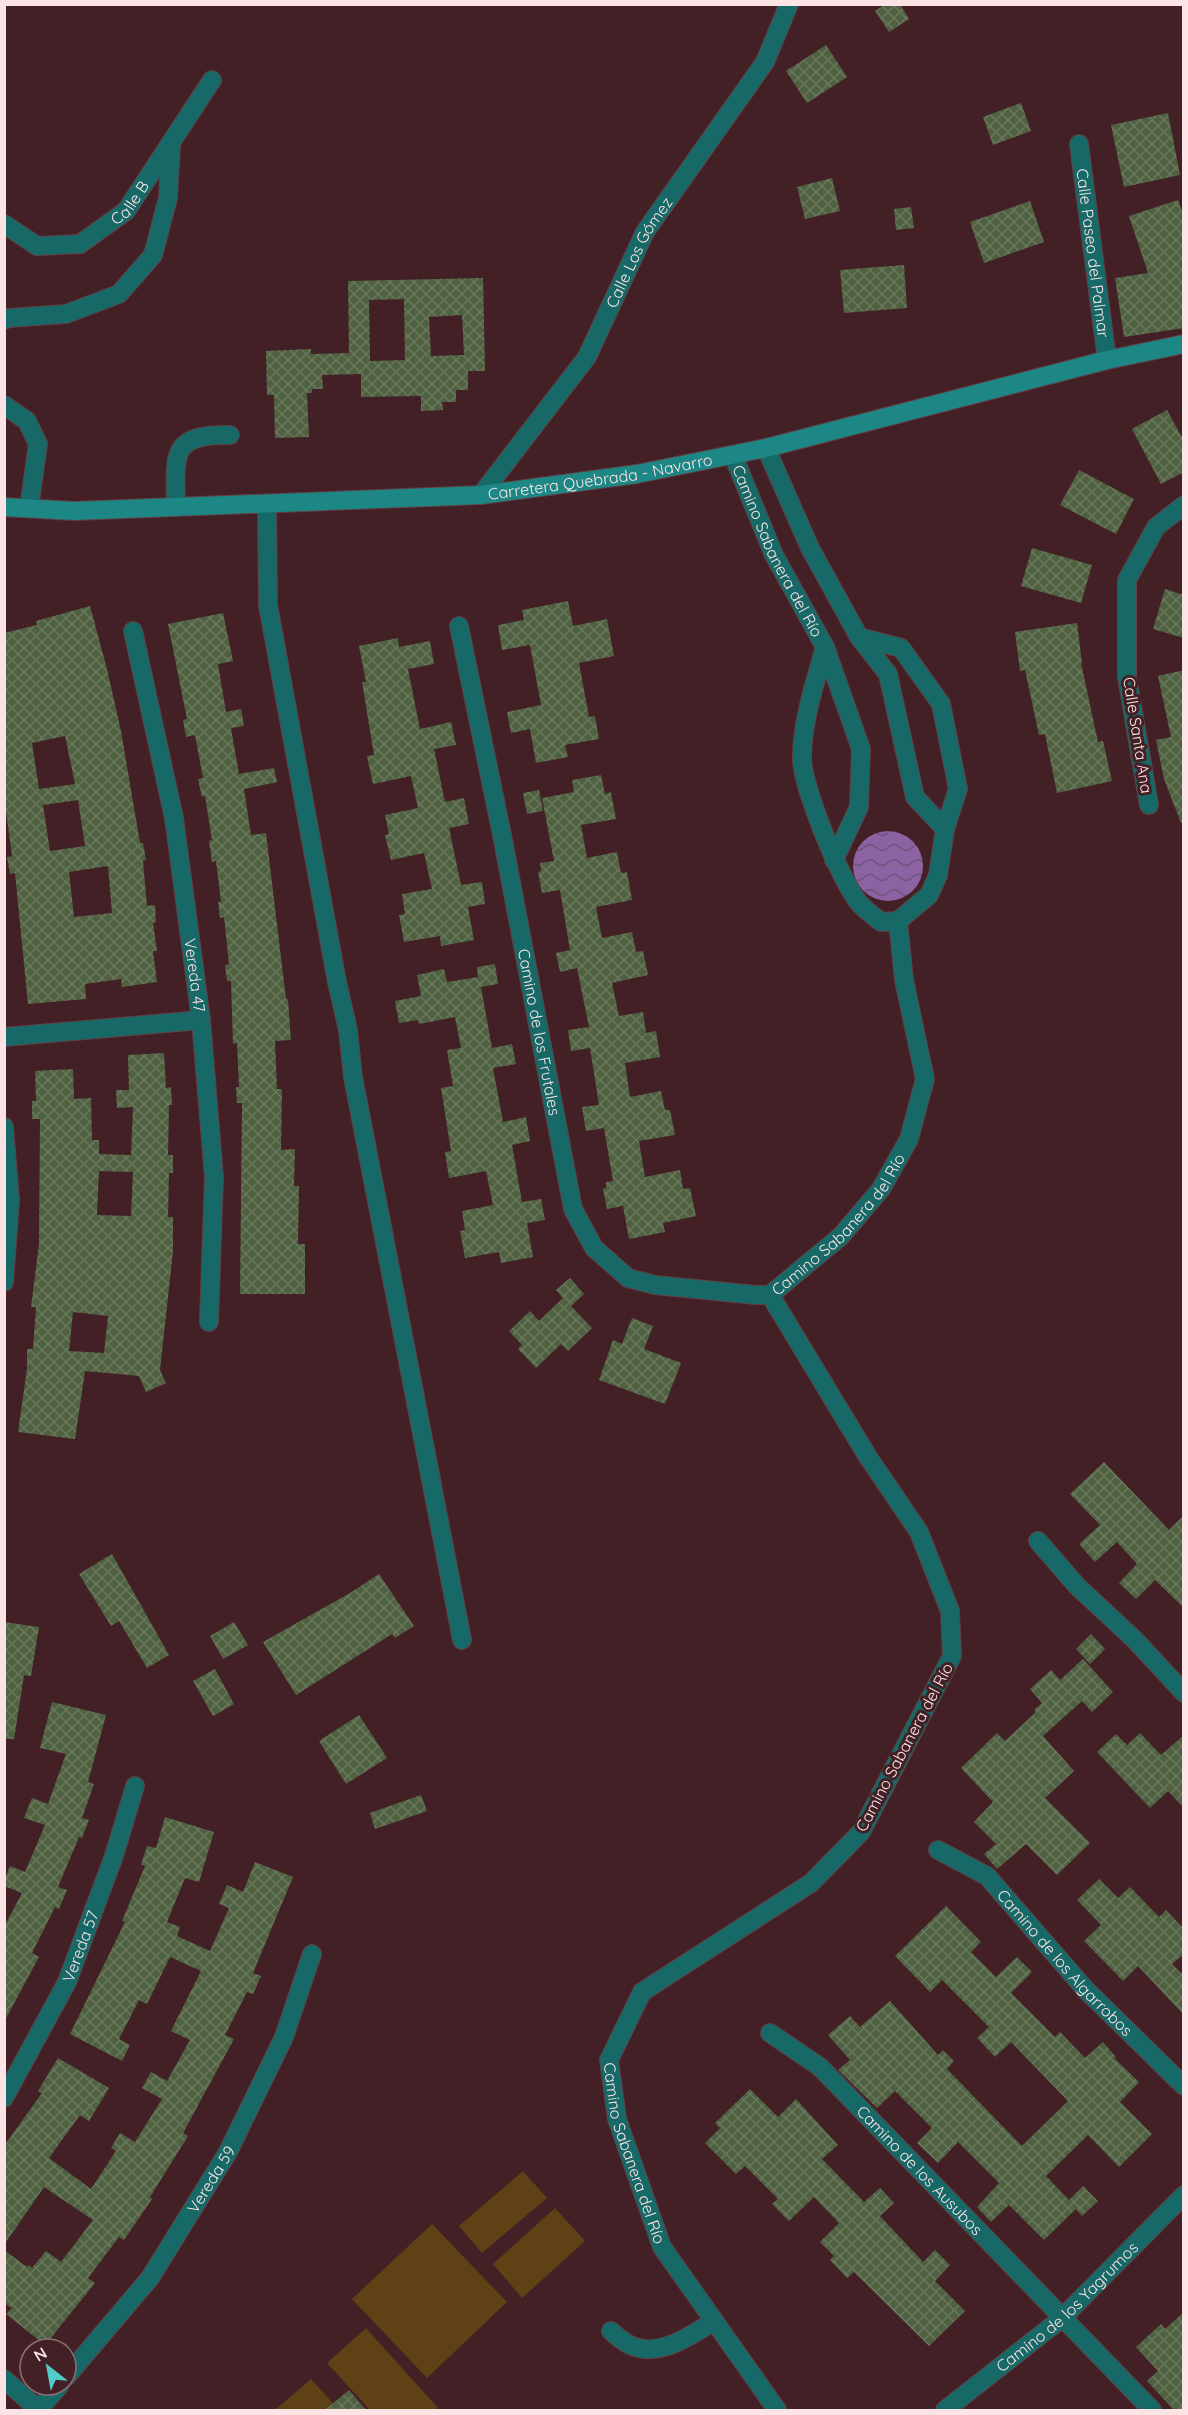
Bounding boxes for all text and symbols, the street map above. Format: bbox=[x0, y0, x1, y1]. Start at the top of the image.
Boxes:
street label: Calle Paseo del Palmar bbox=[1072, 167, 1114, 339]
street label: Calle B bbox=[106, 177, 153, 229]
street label: Calle Los Gómez bbox=[601, 193, 677, 311]
street label: Carretera Quebrada - Navarro bbox=[487, 449, 714, 504]
street label: Camino Sabanera del Río bbox=[728, 462, 827, 641]
street label: Calle Santa Ana bbox=[1119, 675, 1157, 795]
street label: Vereda 47 bbox=[180, 937, 210, 1013]
street label: Camino de los Frutales bbox=[514, 947, 565, 1117]
street label: Camino Sabanera del Río bbox=[767, 1150, 909, 1300]
street label: Camino Sabanera del Río bbox=[851, 1659, 957, 1835]
street label: Camino de los Algarrobos bbox=[993, 1885, 1137, 2040]
street label: Vereda 57 bbox=[58, 1908, 103, 1985]
street label: Camino Sabanera del Río bbox=[599, 2061, 670, 2246]
street label: Camino de los Ausubos bbox=[853, 2101, 987, 2239]
street label: Vereda 59 bbox=[183, 2142, 240, 2217]
street label: Camino de los Yagrumos bbox=[992, 2237, 1142, 2376]
north arrow bbox=[18, 2337, 78, 2397]
text: N bbox=[30, 2343, 50, 2366]

